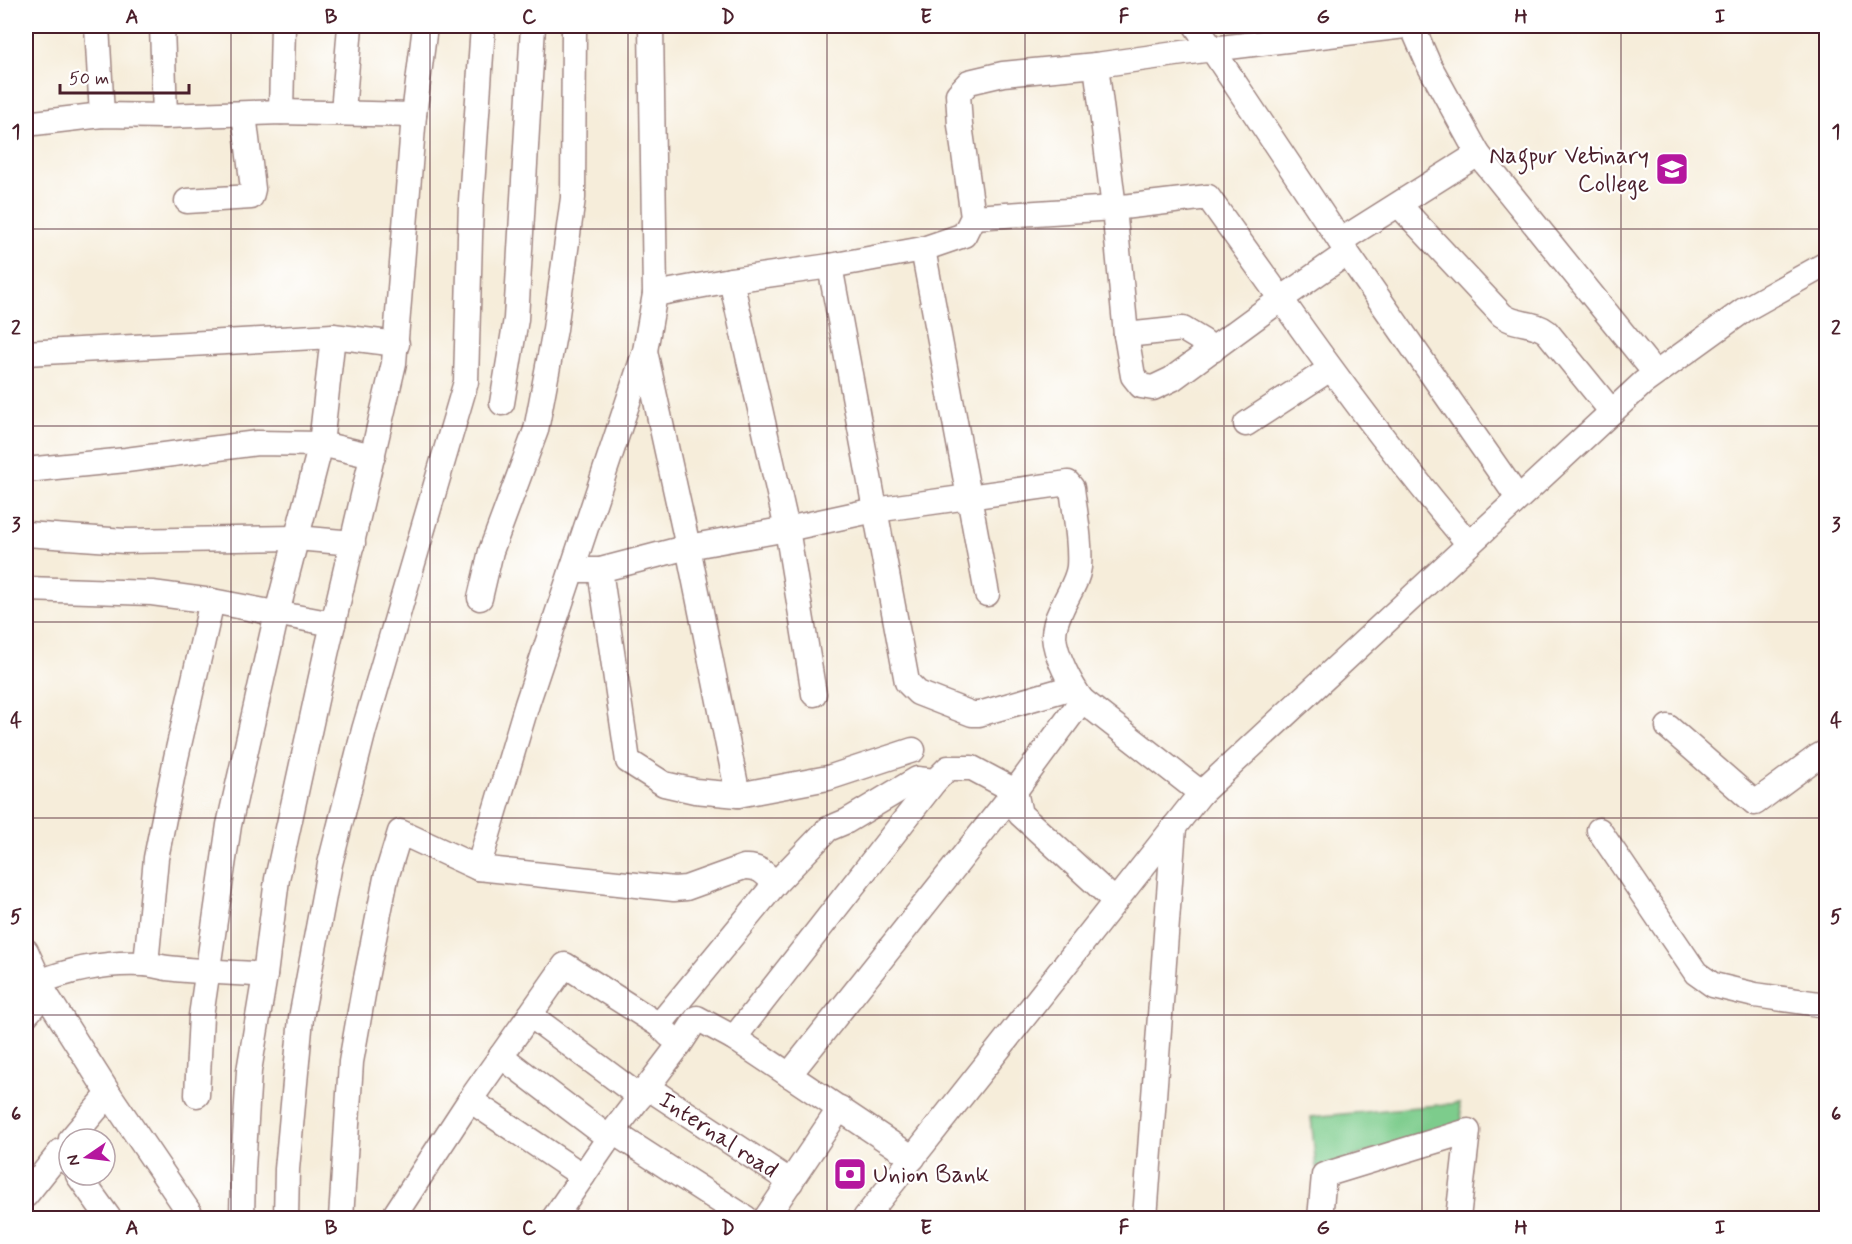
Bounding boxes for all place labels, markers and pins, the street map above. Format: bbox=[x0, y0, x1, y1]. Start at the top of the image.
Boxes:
place label: Nagpur Vetinary College bbox=[1489, 141, 1649, 200]
school or university icon: Nagpur Vetinary College bbox=[1654, 151, 1690, 187]
bank icon: Union Bank bbox=[832, 1156, 868, 1192]
place label: Union Bank bbox=[873, 1160, 989, 1191]

